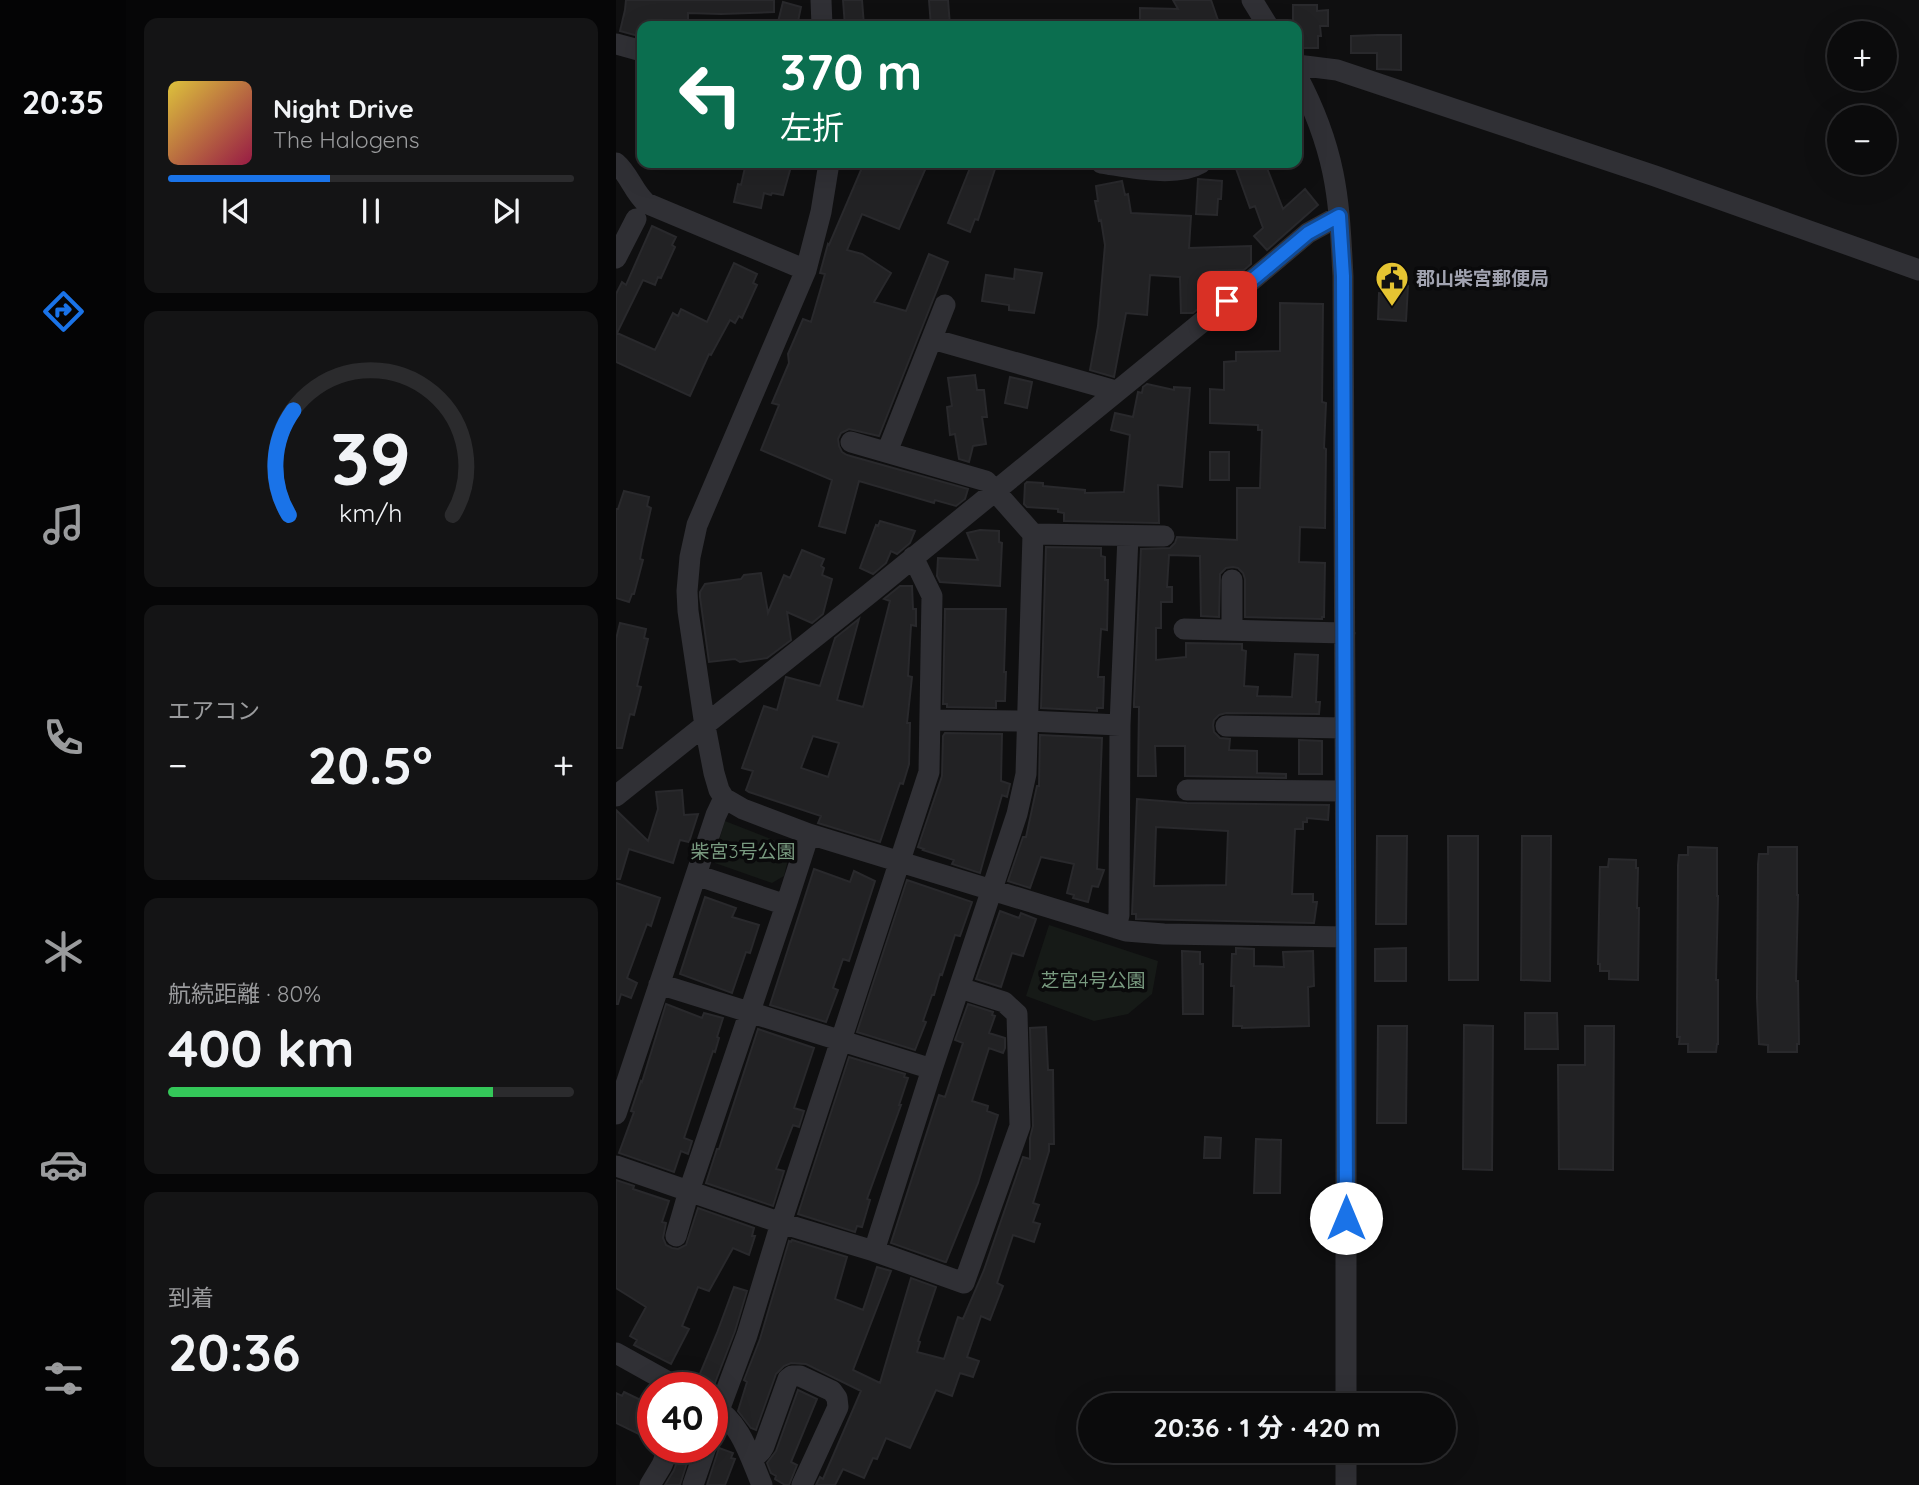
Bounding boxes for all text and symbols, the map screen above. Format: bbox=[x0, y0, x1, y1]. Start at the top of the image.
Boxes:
map controls bbox=[1827, 21, 1897, 175]
button: + bbox=[1827, 21, 1897, 91]
text: 370 m bbox=[780, 41, 922, 102]
icon: left bbox=[665, 49, 756, 140]
text: 20:35 bbox=[22, 82, 104, 122]
text: Night Drive bbox=[273, 92, 414, 125]
button: − bbox=[1827, 105, 1897, 175]
text: 左折 bbox=[780, 107, 844, 147]
text: The Halogens bbox=[273, 125, 420, 154]
icon: previous bbox=[217, 192, 255, 230]
icon: pause bbox=[352, 192, 390, 230]
icon: next bbox=[487, 192, 525, 230]
public building icon: 郡山柴宮郵便局 bbox=[1373, 259, 1411, 308]
place label: 郡山柴宮郵便局 bbox=[1416, 266, 1549, 290]
pin bbox=[1197, 271, 1257, 331]
icon: arrive bbox=[1208, 282, 1246, 320]
icon: directions bbox=[39, 287, 88, 336]
text: 39 bbox=[331, 413, 411, 504]
text: km/h bbox=[339, 497, 403, 528]
icon: music bbox=[39, 500, 88, 549]
text: エアコン bbox=[168, 696, 260, 725]
icon: phone bbox=[39, 713, 88, 762]
text: 20.5° bbox=[308, 732, 433, 797]
text: − bbox=[168, 741, 188, 789]
text: + bbox=[553, 741, 574, 789]
park label: 柴宮3号公園 bbox=[691, 839, 795, 863]
icon: climate bbox=[39, 927, 88, 976]
park label: 芝宮4号公園 bbox=[1040, 968, 1146, 992]
text: 航続距離 · 80% bbox=[168, 979, 321, 1008]
text: 400 km bbox=[168, 1015, 355, 1080]
icon: car bbox=[39, 1140, 88, 1189]
position arrow bbox=[1309, 1181, 1383, 1255]
text: 到着 bbox=[168, 1283, 214, 1312]
text: 20:36 bbox=[168, 1319, 300, 1384]
icon: filters bbox=[39, 1354, 88, 1403]
speed limit sign: 40 bbox=[637, 1372, 728, 1463]
text: 20:36 · 1 分 · 420 m bbox=[1153, 1411, 1381, 1444]

